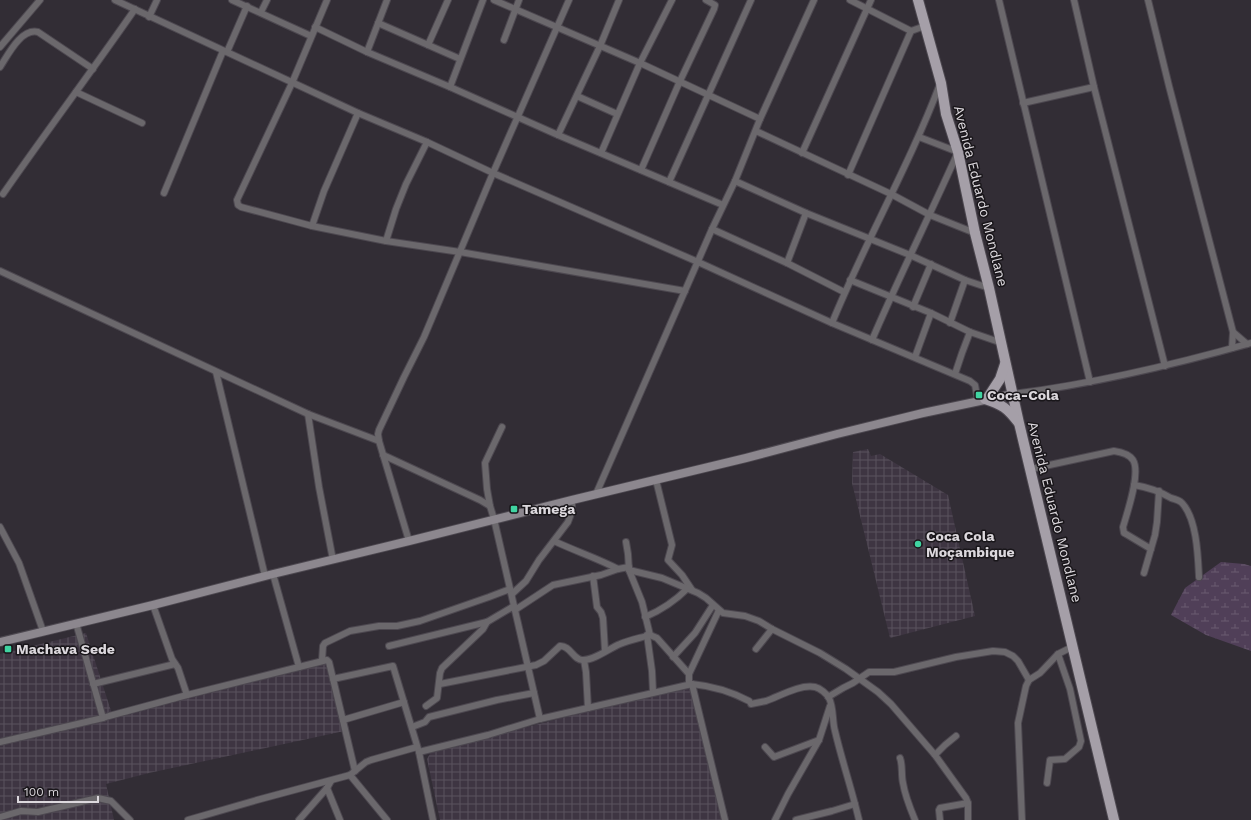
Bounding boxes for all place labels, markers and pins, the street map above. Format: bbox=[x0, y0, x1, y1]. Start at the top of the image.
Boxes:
place label: Coca-Cola bbox=[987, 387, 1060, 403]
marker: Coca-Cola bbox=[974, 390, 984, 400]
place label: Tamega bbox=[522, 501, 576, 517]
marker: Tamega bbox=[509, 504, 519, 514]
place label: Coca Cola Moçambique bbox=[926, 528, 1015, 560]
marker: Coca Cola Moçambique bbox=[913, 539, 923, 549]
place label: Machava Sede bbox=[16, 641, 115, 657]
marker: Machava Sede bbox=[3, 644, 13, 654]

